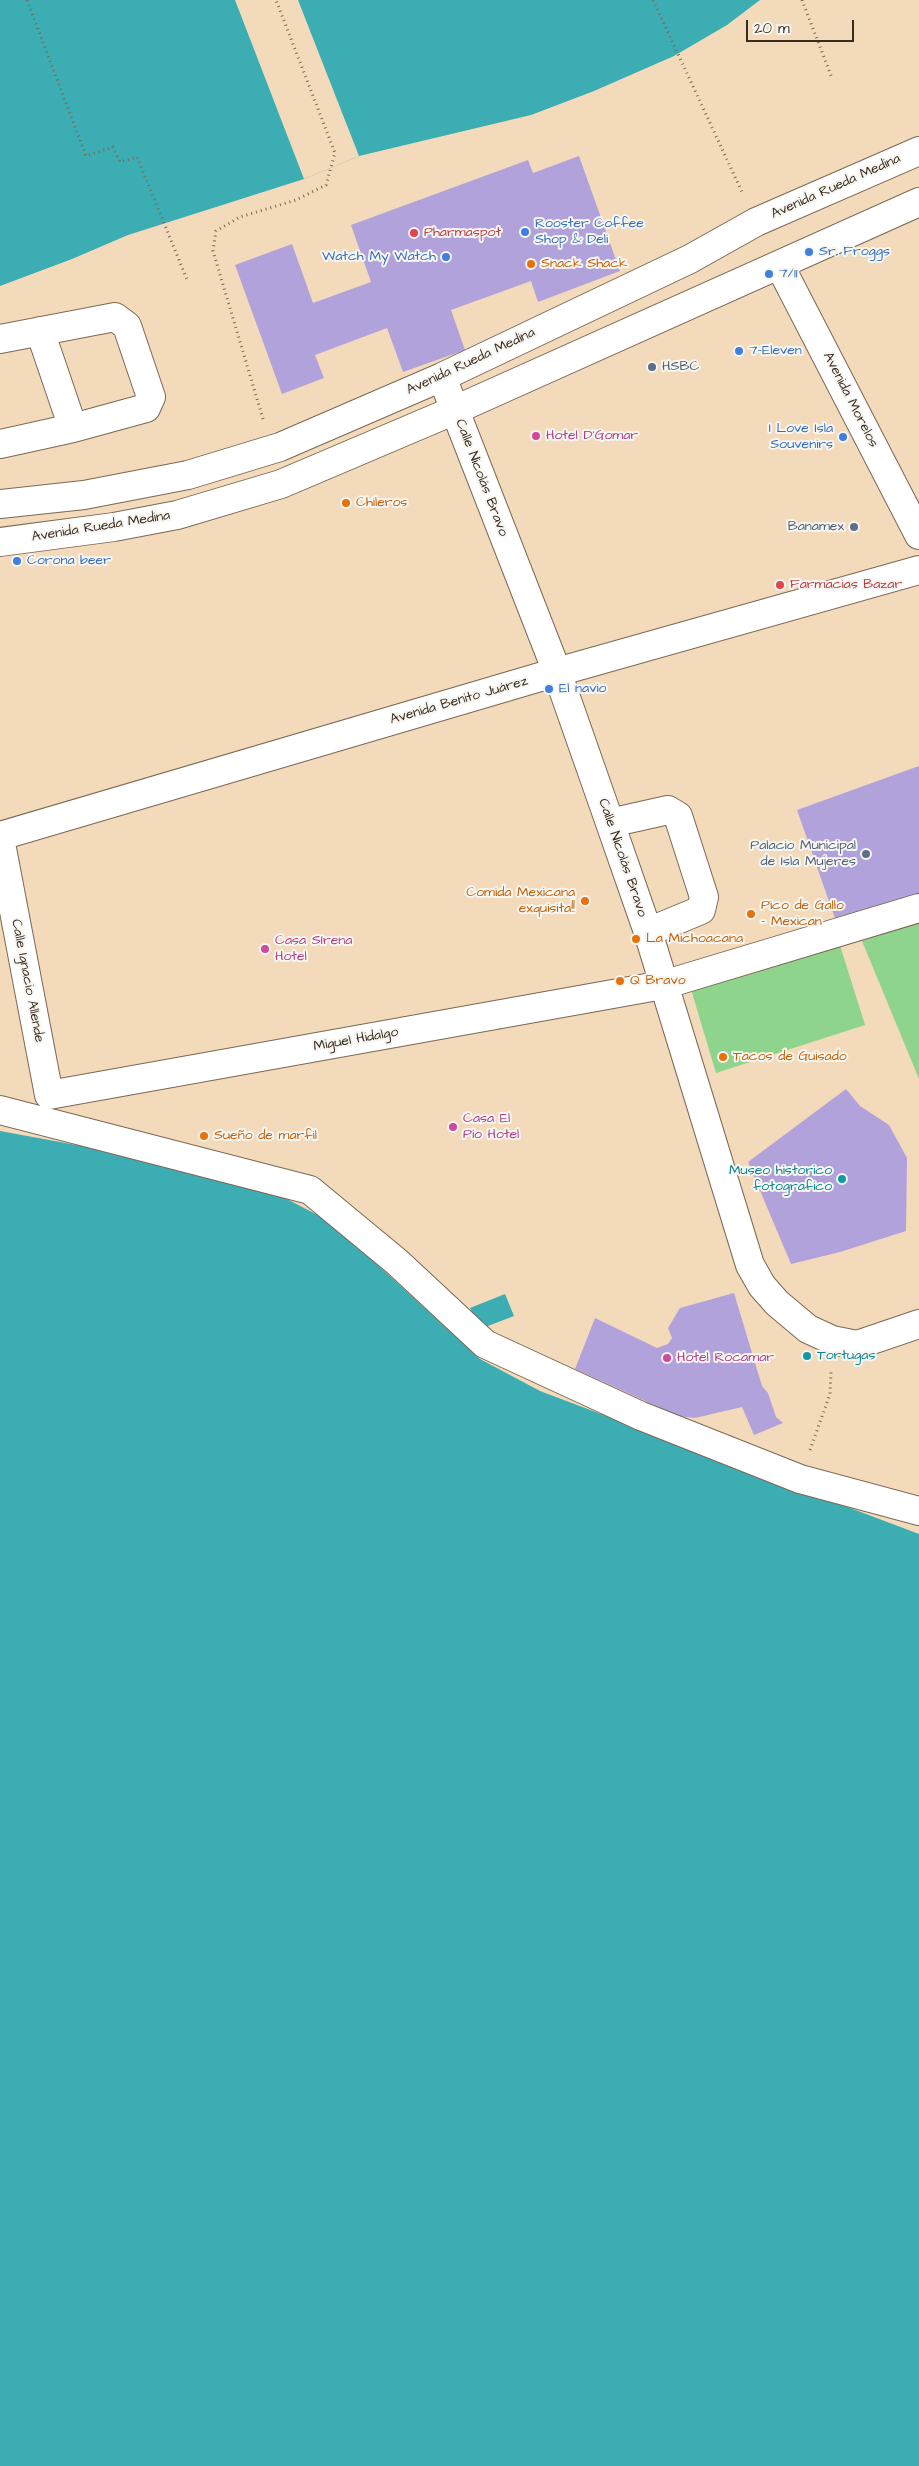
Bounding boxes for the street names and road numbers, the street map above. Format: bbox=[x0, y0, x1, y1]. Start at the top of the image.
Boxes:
street label: Avenida Rueda Medina bbox=[769, 151, 903, 223]
street label: Avenida Rueda Medina bbox=[404, 325, 538, 399]
street label: Avenida Morelos bbox=[819, 350, 881, 450]
street label: Calle Nicolás Bravo bbox=[451, 417, 511, 539]
street label: Avenida Rueda Medina bbox=[31, 508, 171, 546]
street label: Avenida Benito Juárez bbox=[388, 673, 530, 729]
street label: Calle Nicolás Bravo bbox=[594, 797, 650, 919]
street label: Calle Ignacio Allende bbox=[7, 918, 47, 1044]
street label: Miguel Hidalgo bbox=[312, 1024, 400, 1056]

